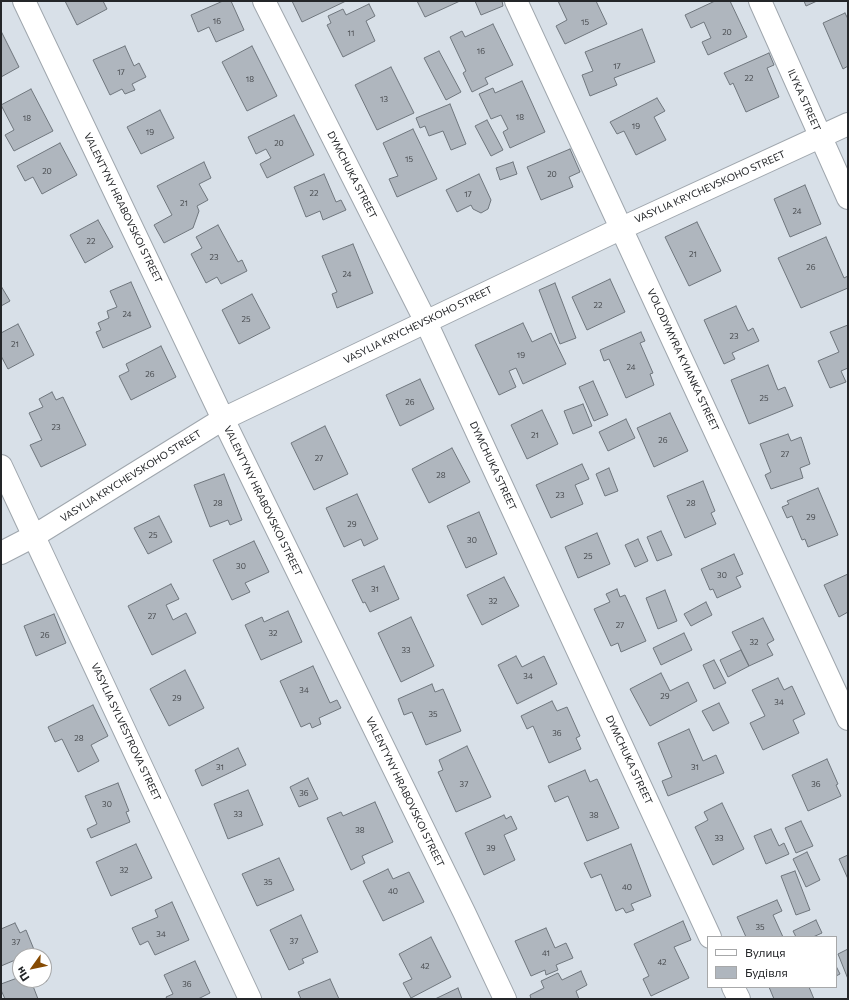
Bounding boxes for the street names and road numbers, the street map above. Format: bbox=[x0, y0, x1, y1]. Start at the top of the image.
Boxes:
street label: ILYKA STREET bbox=[785, 67, 823, 133]
street label: DYMCHUKA STREET bbox=[325, 129, 379, 221]
street label: VALENTYNY HRABOVSKOI STREET bbox=[81, 131, 165, 285]
street label: VASYLIA KRYCHEVSKOHO STREET bbox=[633, 148, 787, 226]
street label: VASYLIA KRYCHEVSKOHO STREET bbox=[342, 284, 494, 366]
street label: VOLODYMYRA KYIANKA STREET bbox=[645, 287, 721, 433]
street label: DYMCHUKA STREET bbox=[467, 420, 519, 512]
street label: VALENTYNY HRABOVSKOI STREET bbox=[221, 424, 305, 578]
street label: VASYLIA KRYCHEVSKOHO STREET bbox=[58, 427, 204, 525]
street label: VASYLIA SYLVESTROVA STREET bbox=[89, 661, 163, 803]
street label: DYMCHUKA STREET bbox=[603, 714, 655, 806]
street label: VALENTYNY HRABOVSKOI STREET bbox=[363, 715, 447, 869]

